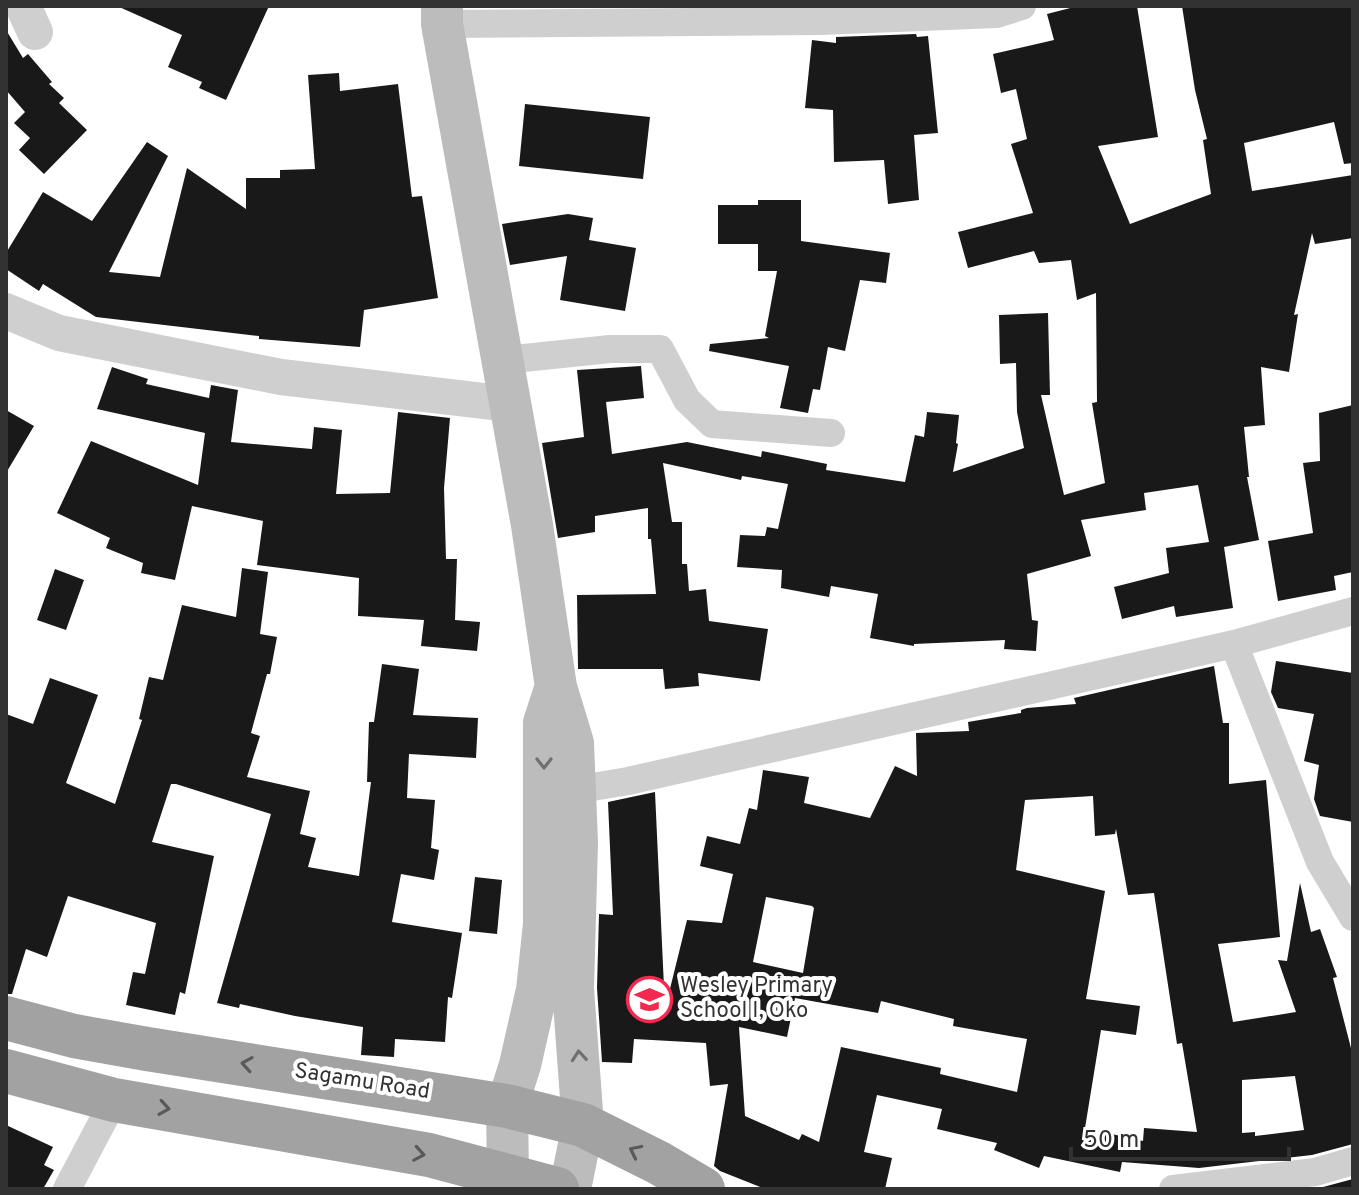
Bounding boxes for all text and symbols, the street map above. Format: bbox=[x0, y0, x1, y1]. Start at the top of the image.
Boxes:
one-way arrow bbox=[535, 757, 553, 770]
place label: Wesley Primary School I, Oko bbox=[680, 973, 833, 1025]
school or university icon: Wesley Primary School I, Oko bbox=[625, 975, 673, 1023]
one-way arrow bbox=[571, 1049, 588, 1062]
one-way arrow bbox=[240, 1056, 254, 1073]
street label: Sagamu Road bbox=[292, 1058, 432, 1106]
one-way arrow bbox=[157, 1098, 170, 1115]
scale bar bbox=[1071, 1111, 1289, 1161]
text: 50 m bbox=[1083, 1126, 1139, 1156]
one-way arrow bbox=[413, 1144, 426, 1161]
one-way arrow bbox=[629, 1144, 643, 1160]

